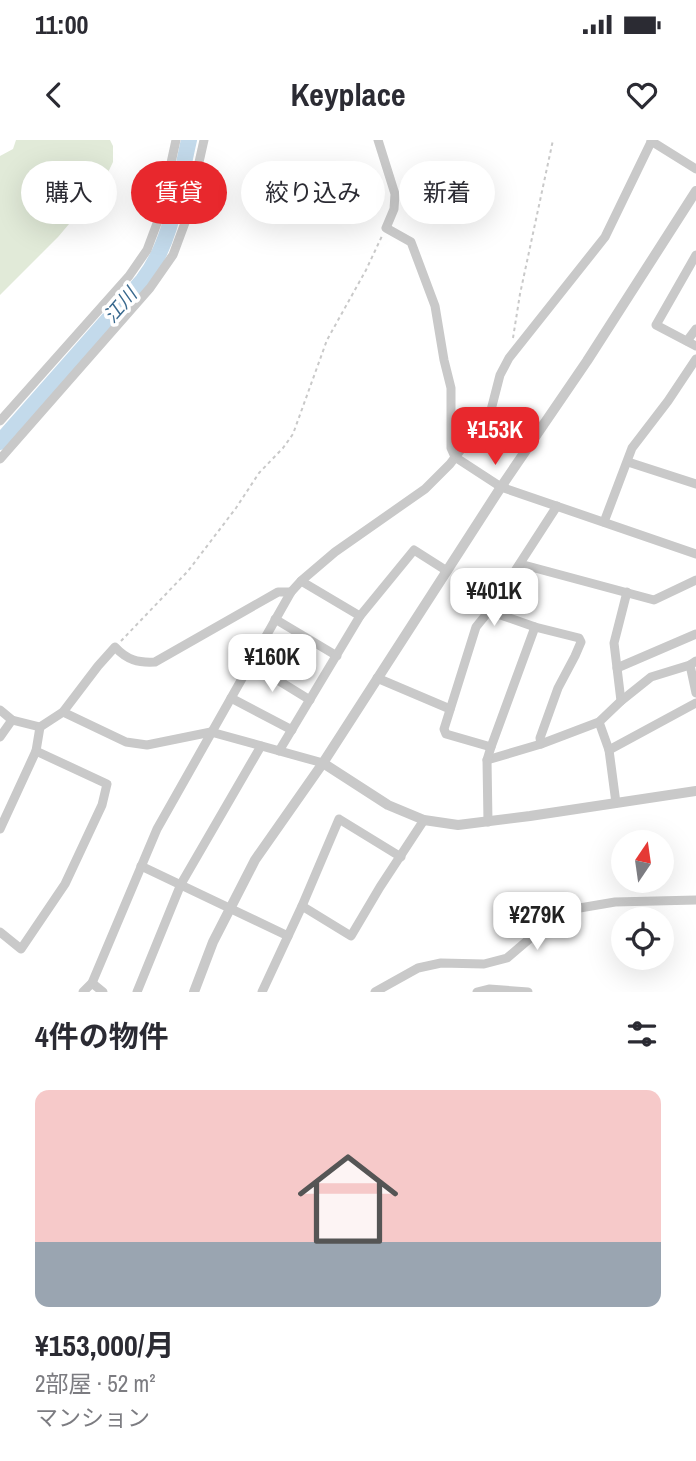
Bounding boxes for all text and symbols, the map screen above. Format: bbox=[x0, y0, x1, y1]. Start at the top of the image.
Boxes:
text: 11:00 bbox=[35, 7, 88, 42]
text: Keyplace bbox=[290, 73, 406, 116]
icon: back bbox=[35, 76, 73, 114]
icon: heart bbox=[623, 76, 661, 114]
chip: 購入 bbox=[21, 161, 117, 224]
chip: 賃貸 bbox=[131, 161, 227, 224]
chip: 絞り込み bbox=[241, 161, 385, 224]
chip: 新着 bbox=[399, 161, 495, 224]
water label: 江川 bbox=[98, 281, 144, 328]
pin: ¥153K bbox=[446, 408, 544, 467]
text: ¥153K bbox=[467, 414, 523, 445]
pin: ¥401K bbox=[445, 568, 543, 628]
text: ¥401K bbox=[466, 575, 522, 606]
pin: ¥160K bbox=[223, 634, 321, 694]
text: ¥160K bbox=[244, 641, 300, 672]
north arrow bbox=[611, 830, 674, 892]
map controls bbox=[611, 830, 674, 970]
pin: ¥279K bbox=[488, 892, 586, 952]
text: ¥279K bbox=[509, 899, 565, 930]
button: locate bbox=[611, 907, 674, 970]
icon: filters bbox=[623, 1015, 661, 1053]
text: 4件の物件 bbox=[35, 1016, 169, 1056]
icon: home bbox=[285, 1136, 411, 1262]
text: ¥153,000/月 bbox=[35, 1325, 174, 1365]
text: 2部屋 · 52 m² bbox=[35, 1368, 155, 1399]
text: マンション bbox=[35, 1402, 150, 1433]

